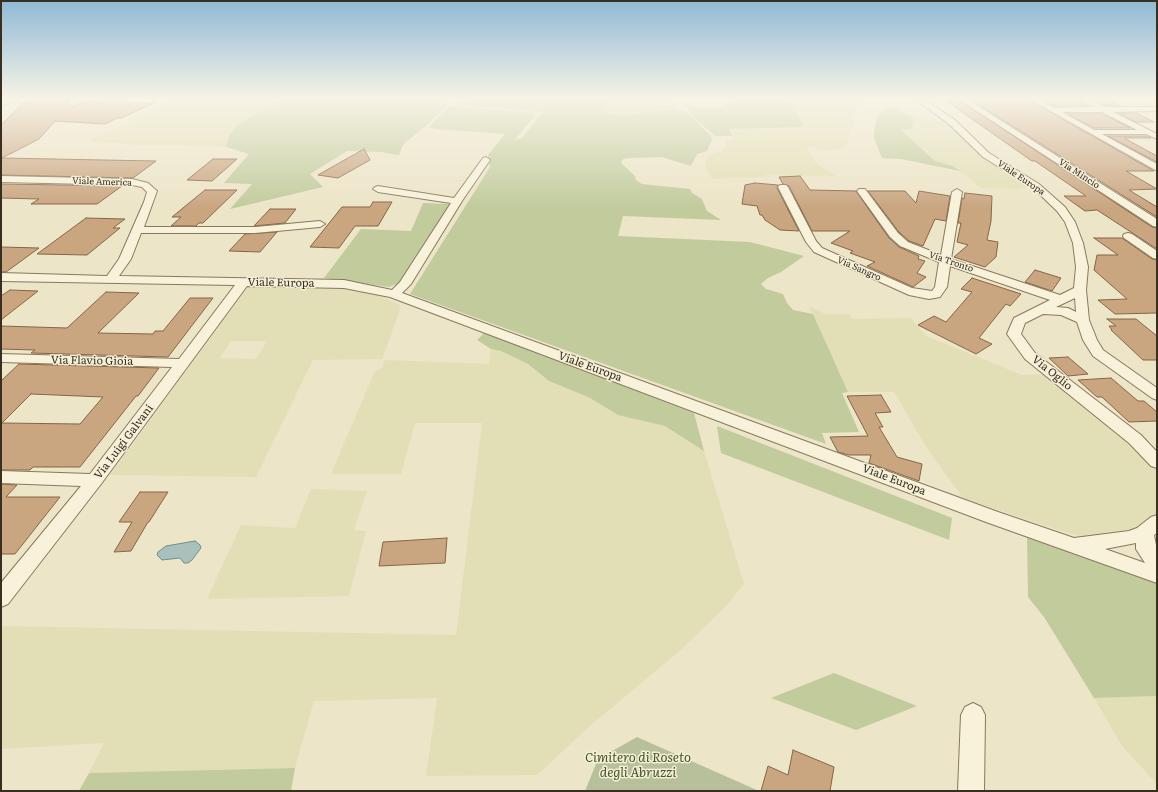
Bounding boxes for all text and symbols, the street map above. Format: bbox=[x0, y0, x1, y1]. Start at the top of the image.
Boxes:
street label: Via Mincio bbox=[1056, 157, 1102, 191]
street label: Viale Europa bbox=[995, 158, 1047, 198]
street label: Viale America bbox=[72, 176, 132, 188]
street label: Via Tronto bbox=[927, 249, 975, 275]
street label: Via Sangro bbox=[836, 255, 882, 283]
street label: Viale Europa bbox=[247, 276, 315, 290]
street label: Viale Europa bbox=[556, 349, 624, 385]
street label: Via Oglio bbox=[1029, 353, 1075, 393]
street label: Via Flavio Gioia bbox=[51, 354, 133, 368]
street label: Via Luigi Galvani bbox=[92, 402, 156, 482]
street label: Viale Europa bbox=[860, 462, 928, 498]
park label: Cimitero di Roseto degli Abruzzi bbox=[585, 750, 691, 781]

